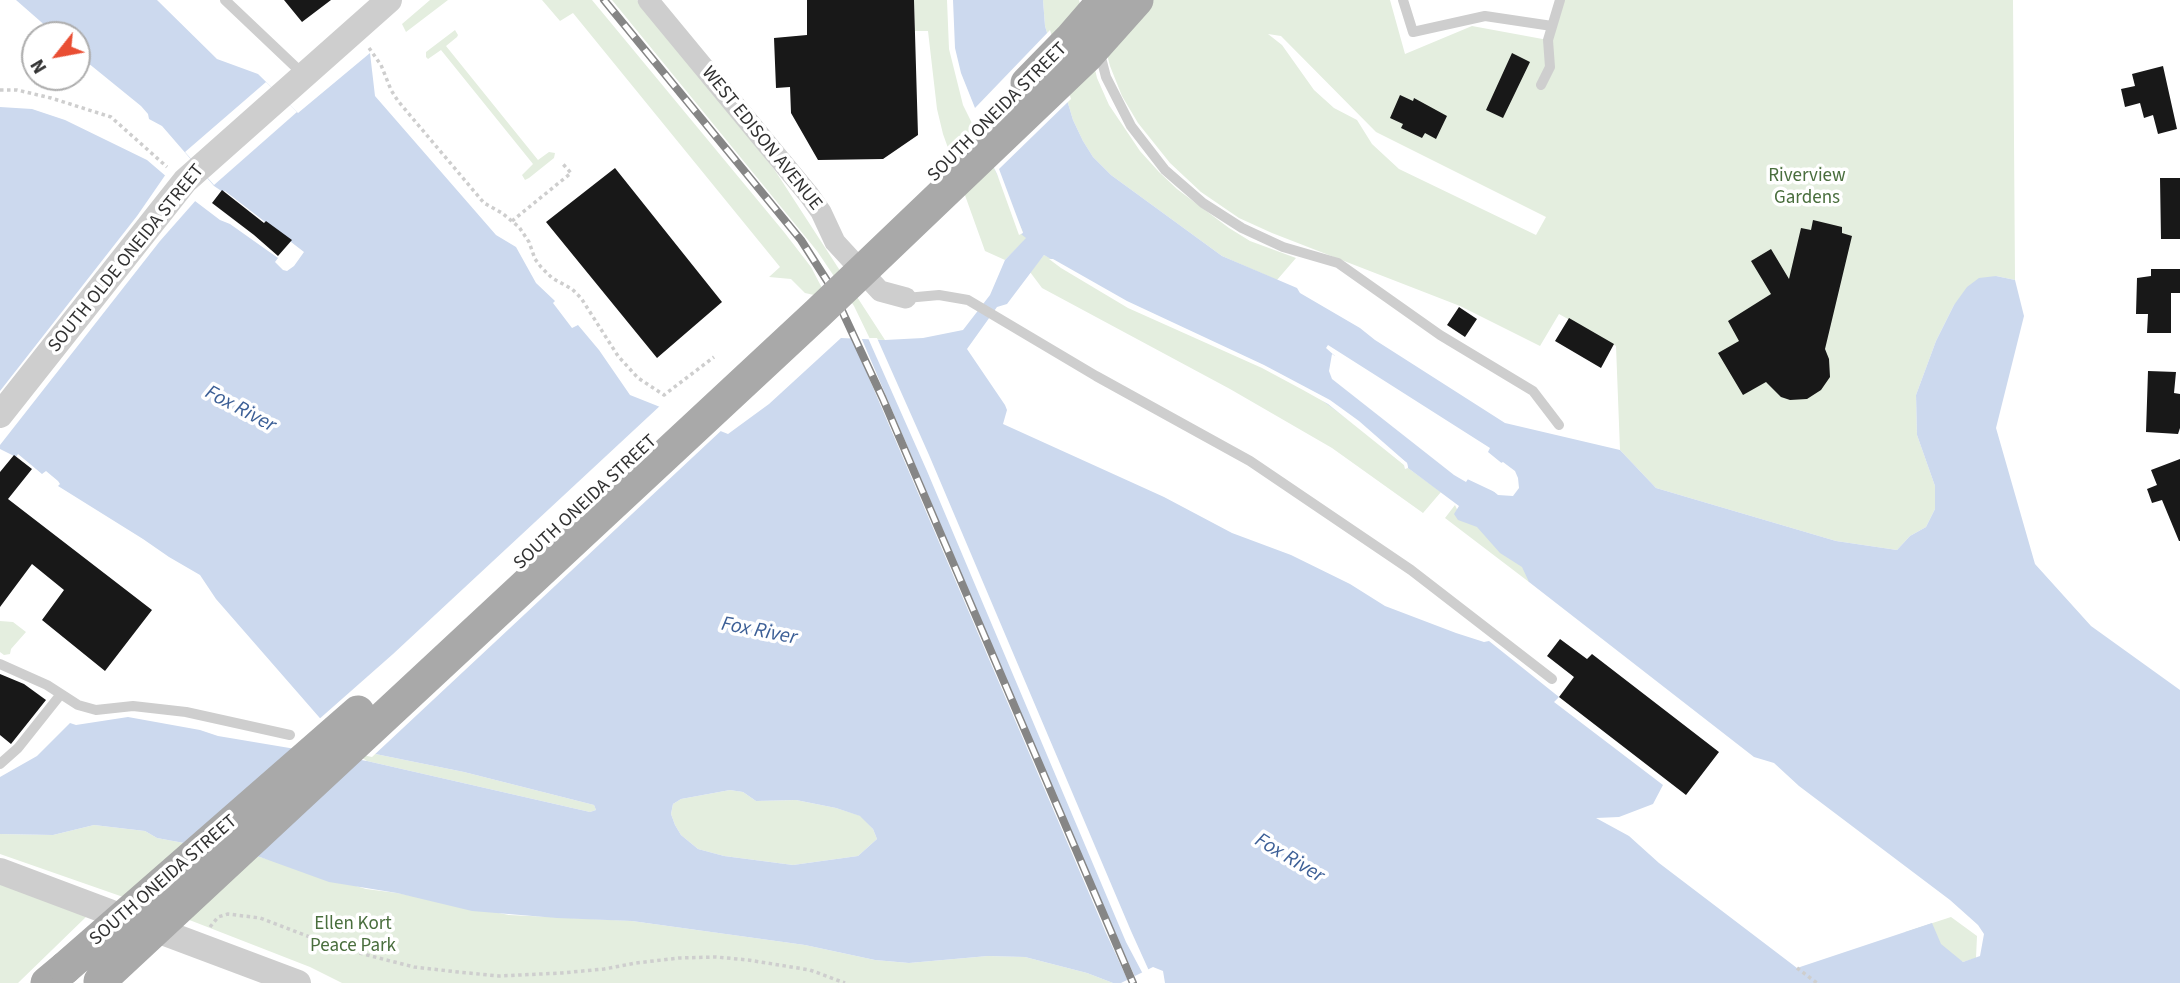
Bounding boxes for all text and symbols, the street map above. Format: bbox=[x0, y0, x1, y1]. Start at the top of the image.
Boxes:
north arrow bbox=[21, 21, 91, 91]
street label: SOUTH ONEIDA STREET bbox=[924, 39, 1072, 187]
text: N bbox=[24, 54, 54, 78]
street label: WEST EDISON AVENUE bbox=[696, 62, 826, 216]
street label: SOUTH OLDE ONEIDA STREET bbox=[44, 160, 210, 358]
park label: Riverview Gardens bbox=[1768, 166, 1846, 210]
water label: Fox River bbox=[200, 381, 280, 439]
street label: SOUTH ONEIDA STREET bbox=[510, 431, 662, 575]
water label: Fox River bbox=[719, 612, 799, 652]
street label: SOUTH ONEIDA STREET bbox=[86, 811, 242, 951]
water label: Fox River bbox=[1250, 828, 1328, 890]
park label: Ellen Kort Peace Park bbox=[310, 914, 396, 958]

